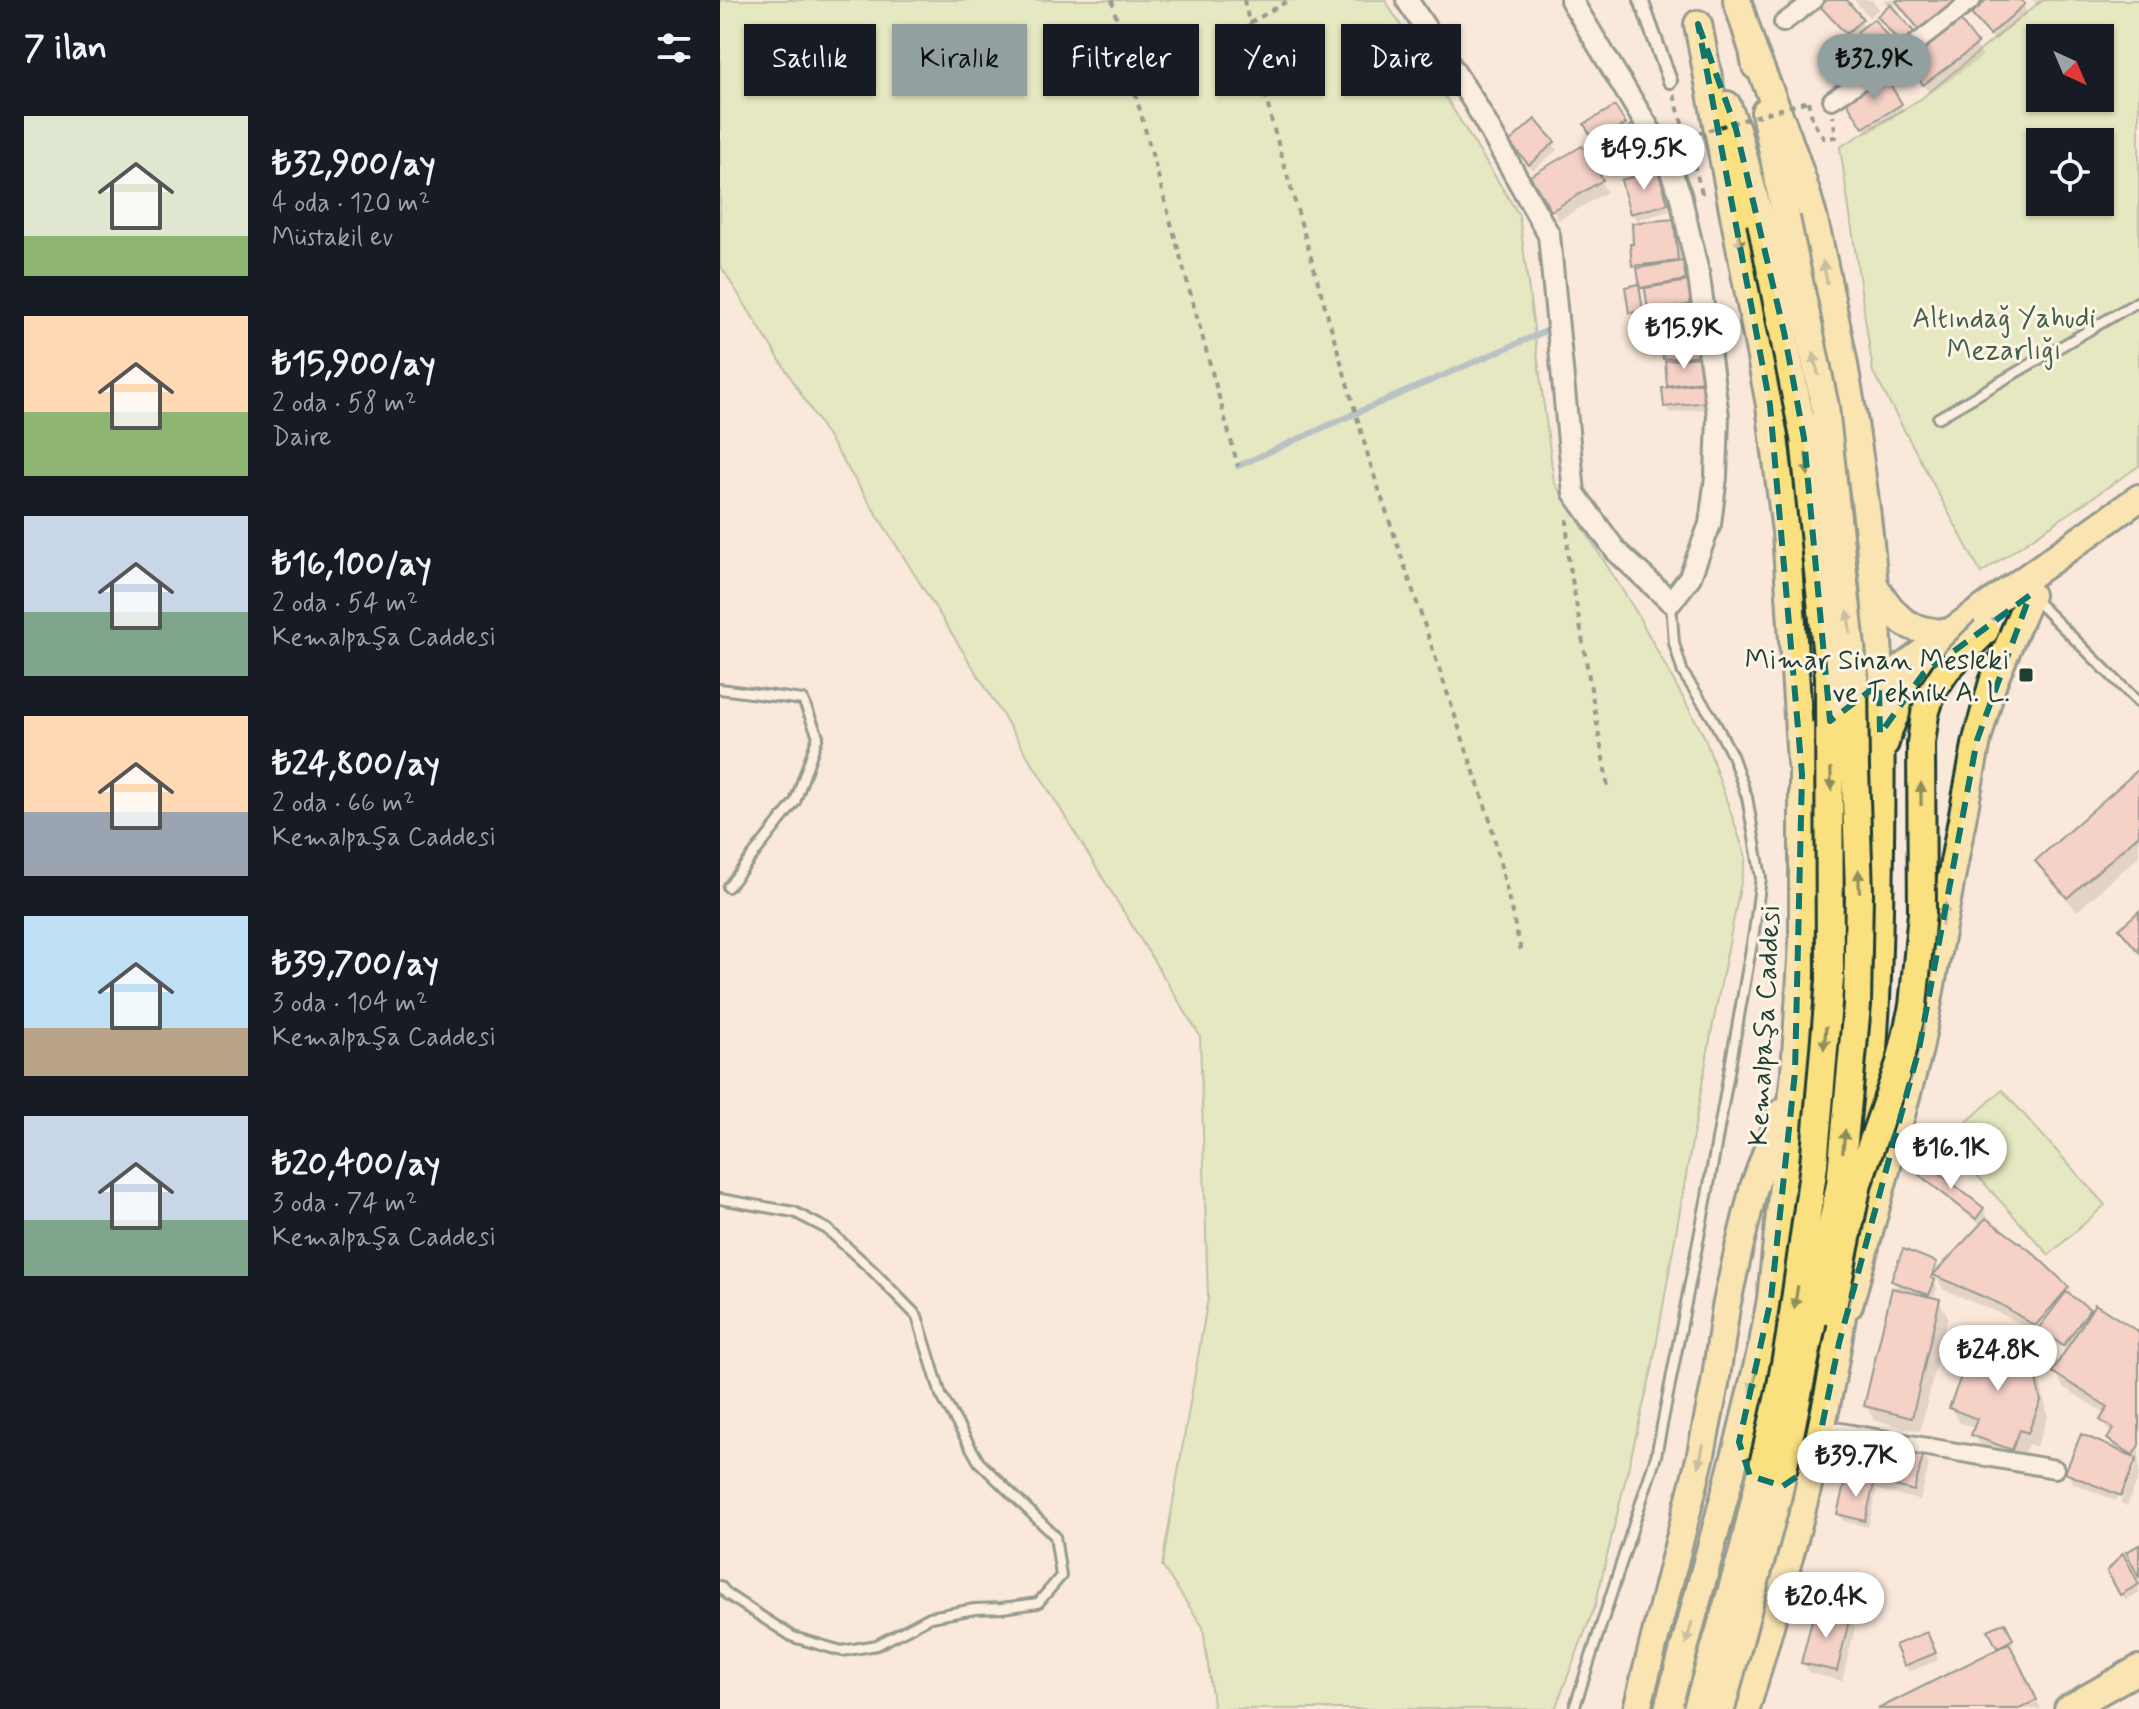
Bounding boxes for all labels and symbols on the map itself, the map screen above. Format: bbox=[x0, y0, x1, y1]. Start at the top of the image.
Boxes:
north arrow bbox=[2026, 24, 2114, 112]
pin: ₺32.9K bbox=[1809, 34, 1939, 102]
pin: ₺49.5K bbox=[1579, 124, 1709, 192]
one-way arrow bbox=[1734, 226, 1746, 251]
one-way arrow bbox=[1818, 260, 1831, 285]
park label: Altındağ Yahudi Mezarlığı bbox=[1912, 301, 2096, 370]
pin: ₺15.9K bbox=[1619, 303, 1749, 371]
one-way arrow bbox=[1809, 351, 1822, 376]
one-way arrow bbox=[1800, 452, 1813, 477]
one-way arrow bbox=[1842, 609, 1855, 634]
place label: Mimar Sinan Mesleki ve Teknik A. L. bbox=[1745, 643, 2010, 712]
marker: Mimar Sinan Mesleki ve Teknik A. L. bbox=[2017, 666, 2035, 684]
one-way arrow bbox=[1824, 767, 1837, 792]
one-way arrow bbox=[1915, 781, 1927, 806]
one-way arrow bbox=[1853, 868, 1865, 893]
one-way arrow bbox=[1939, 901, 1951, 926]
street label: Kemalpaşa Caddesi bbox=[1741, 903, 1790, 1147]
one-way arrow bbox=[1818, 1026, 1831, 1051]
pin: ₺16.1K bbox=[1886, 1123, 2016, 1191]
one-way arrow bbox=[1838, 1128, 1851, 1153]
one-way arrow bbox=[1789, 1284, 1802, 1309]
pin: ₺24.8K bbox=[1933, 1325, 2063, 1393]
one-way arrow bbox=[1747, 1368, 1759, 1393]
pin: ₺39.7K bbox=[1791, 1431, 1921, 1499]
one-way arrow bbox=[1694, 1444, 1707, 1469]
pin: ₺20.4K bbox=[1761, 1572, 1891, 1640]
one-way arrow bbox=[1682, 1620, 1694, 1645]

